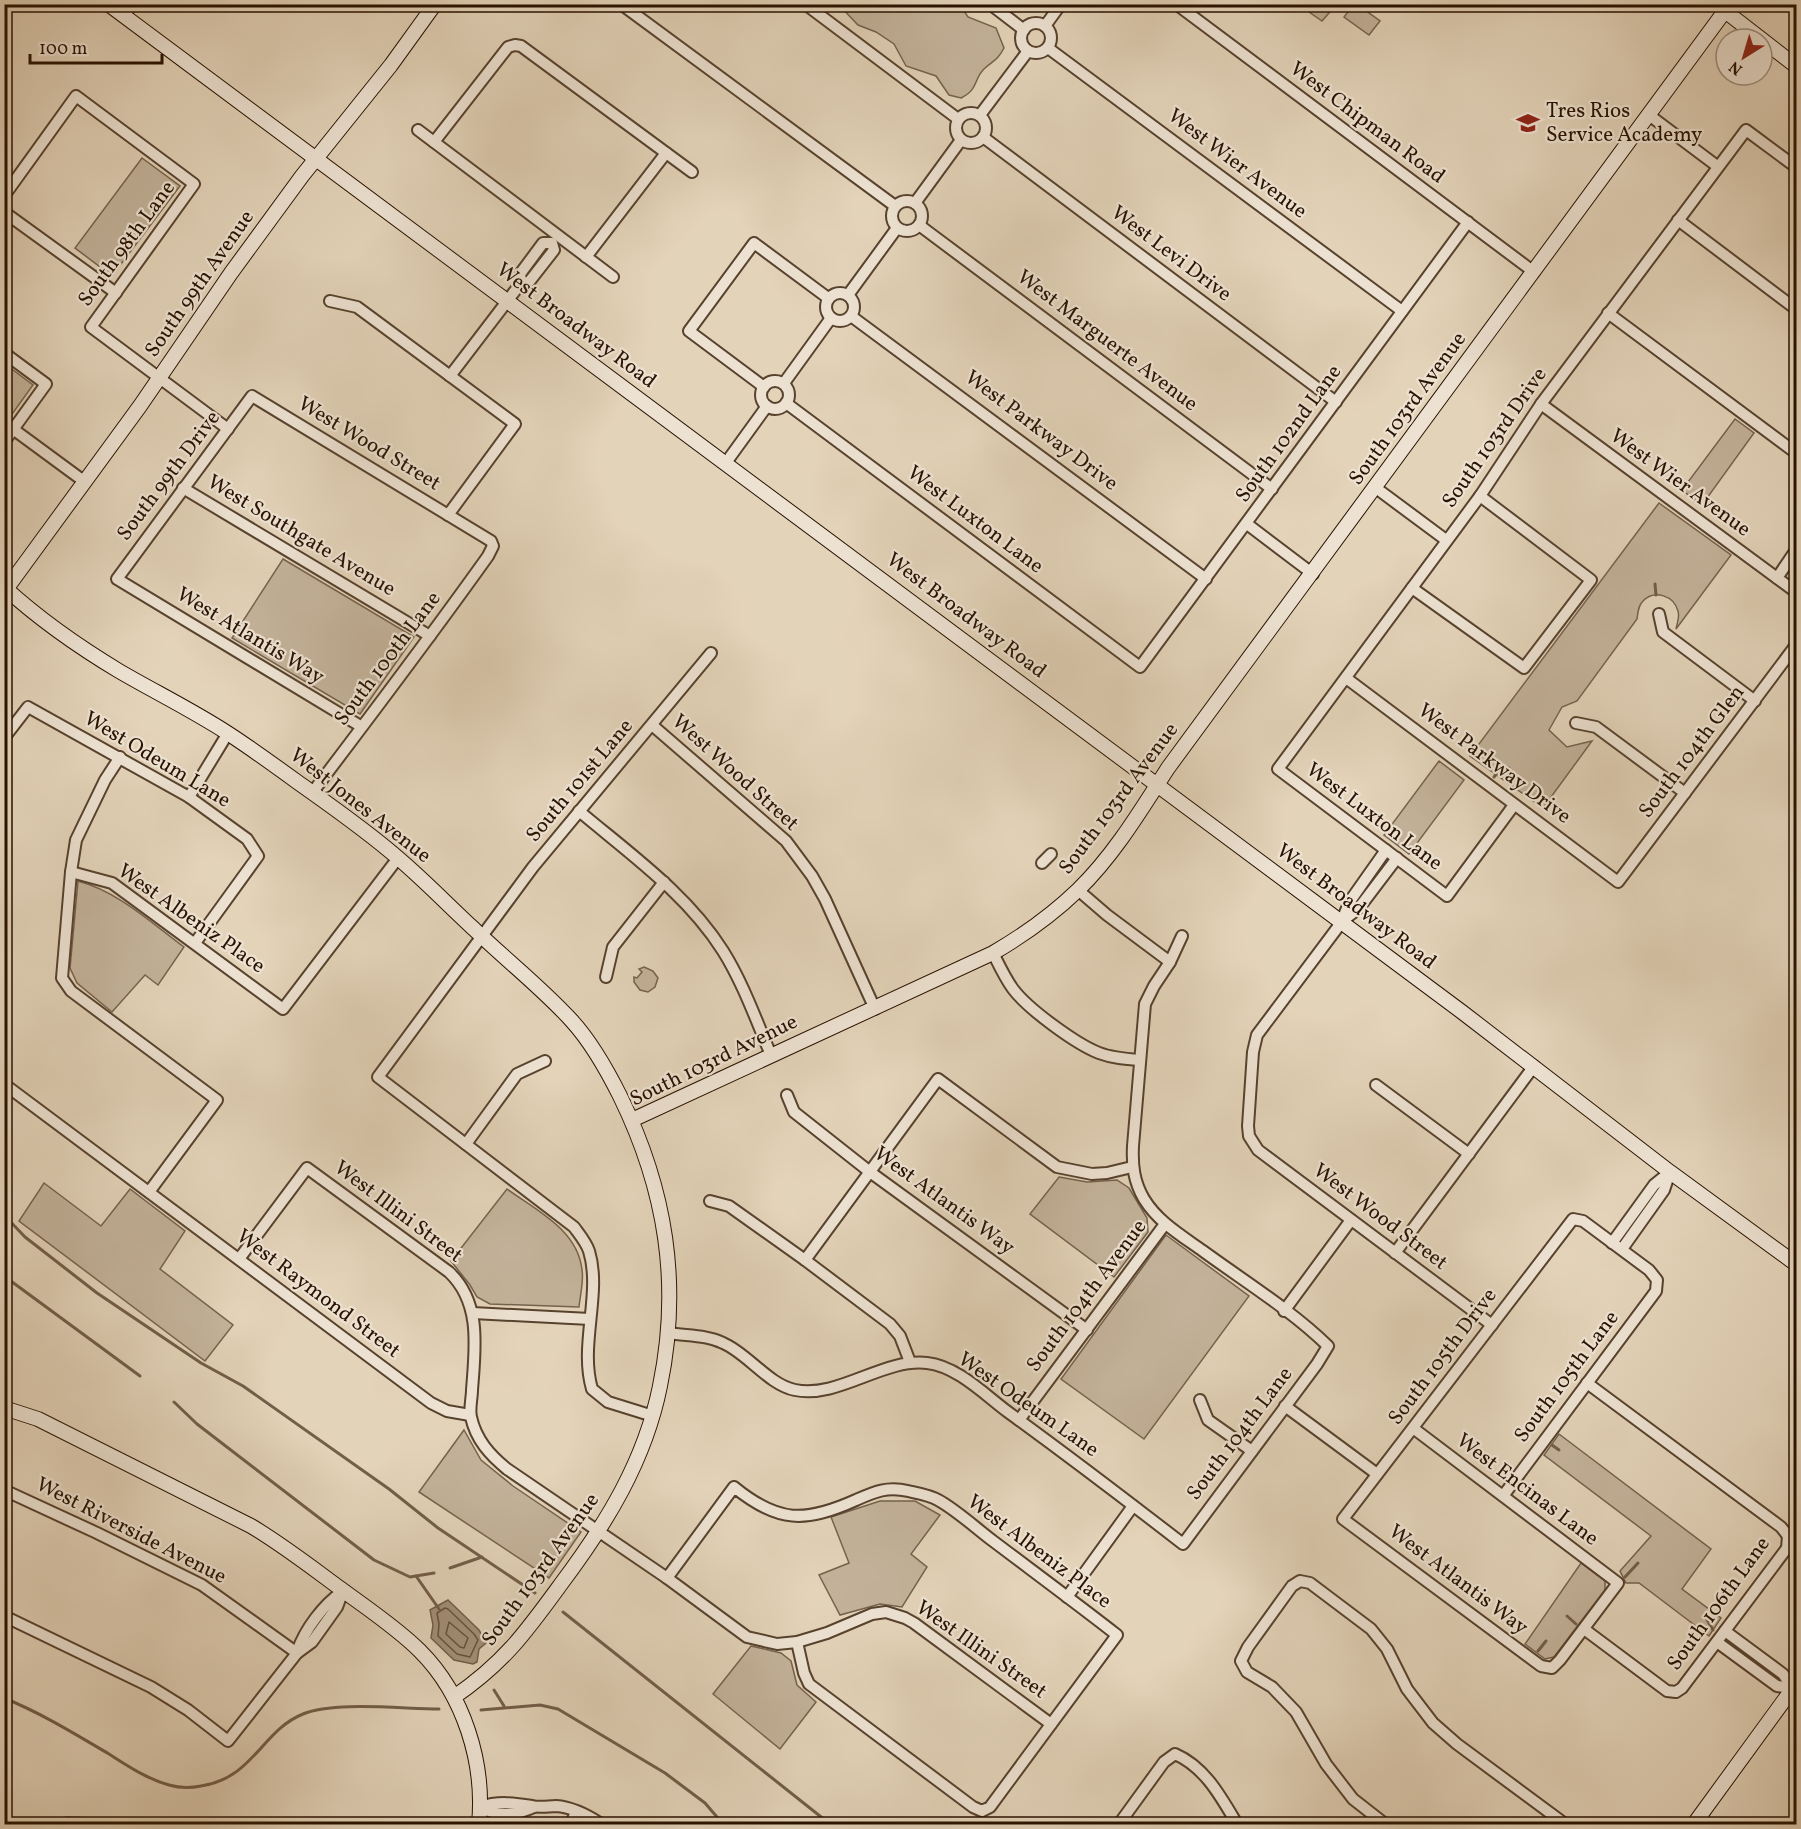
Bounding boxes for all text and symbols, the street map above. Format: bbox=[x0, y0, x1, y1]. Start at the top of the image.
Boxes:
scale bar bbox=[30, 27, 162, 65]
north arrow bbox=[1714, 27, 1774, 87]
text: 100 m bbox=[39, 37, 88, 62]
street label: West Chipman Road bbox=[1283, 55, 1451, 191]
text: N bbox=[1725, 55, 1747, 80]
place label: Tres Rios Service Academy bbox=[1546, 97, 1703, 150]
street label: West Wier Avenue bbox=[1161, 102, 1313, 226]
school or university icon: Tres Rios Service Academy bbox=[1515, 110, 1541, 136]
street label: South 98th Lane bbox=[71, 175, 183, 313]
street label: West Levi Drive bbox=[1105, 199, 1237, 309]
street label: South 99th Avenue bbox=[138, 205, 262, 363]
street label: West Broadway Road bbox=[490, 256, 662, 396]
street label: West Marguerte Avenue bbox=[1010, 263, 1204, 419]
street label: South 103rd Avenue bbox=[1342, 326, 1474, 492]
street label: South 102nd Lane bbox=[1229, 359, 1349, 509]
street label: South 103rd Drive bbox=[1436, 362, 1554, 514]
street label: West Parkway Drive bbox=[958, 364, 1124, 498]
street label: West Wood Street bbox=[292, 390, 446, 498]
street label: South 99th Drive bbox=[110, 405, 228, 547]
street label: West Wier Avenue bbox=[1604, 422, 1756, 544]
street label: West Luxton Lane bbox=[901, 459, 1049, 581]
street label: West Southgate Avenue bbox=[201, 468, 401, 604]
street label: West Broadway Road bbox=[880, 546, 1052, 686]
street label: West Atlantis Way bbox=[171, 580, 330, 692]
street label: South 100th Lane bbox=[328, 586, 448, 732]
street label: South 104th Glen bbox=[1632, 680, 1752, 824]
street label: West Parkway Drive bbox=[1411, 697, 1577, 831]
street label: West Odeum Lane bbox=[78, 705, 236, 815]
street label: West Wood Street bbox=[665, 708, 805, 838]
street label: South 101st Lane bbox=[520, 713, 640, 849]
street label: South 103rd Avenue bbox=[1052, 717, 1186, 881]
street label: West Jones Avenue bbox=[283, 742, 437, 871]
street label: West Luxton Lane bbox=[1300, 756, 1448, 878]
street label: West Broadway Road bbox=[1270, 837, 1442, 977]
street label: West Albeniz Place bbox=[111, 857, 271, 981]
street label: South 103rd Avenue bbox=[625, 1008, 803, 1114]
street label: West Atlantis Way bbox=[868, 1140, 1021, 1262]
street label: West Illini Street bbox=[328, 1154, 468, 1270]
street label: West Wood Street bbox=[1307, 1157, 1453, 1277]
street label: South 104th Avenue bbox=[1020, 1214, 1154, 1378]
street label: West Raymond Street bbox=[230, 1223, 406, 1365]
street label: South 105th Drive bbox=[1382, 1282, 1504, 1432]
street label: South 105th Lane bbox=[1508, 1305, 1626, 1449]
street label: West Odeum Lane bbox=[952, 1345, 1104, 1465]
street label: South 104th Lane bbox=[1180, 1361, 1300, 1507]
street label: West Encinas Lane bbox=[1450, 1427, 1604, 1553]
street label: West Riverside Avenue bbox=[31, 1470, 231, 1592]
street label: South 103rd Avenue bbox=[475, 1487, 607, 1653]
street label: West Albeniz Place bbox=[961, 1488, 1117, 1616]
street label: West Atlantis Way bbox=[1382, 1518, 1534, 1643]
street label: South 106th Lane bbox=[1660, 1531, 1778, 1677]
street label: West Illini Street bbox=[909, 1594, 1053, 1706]

